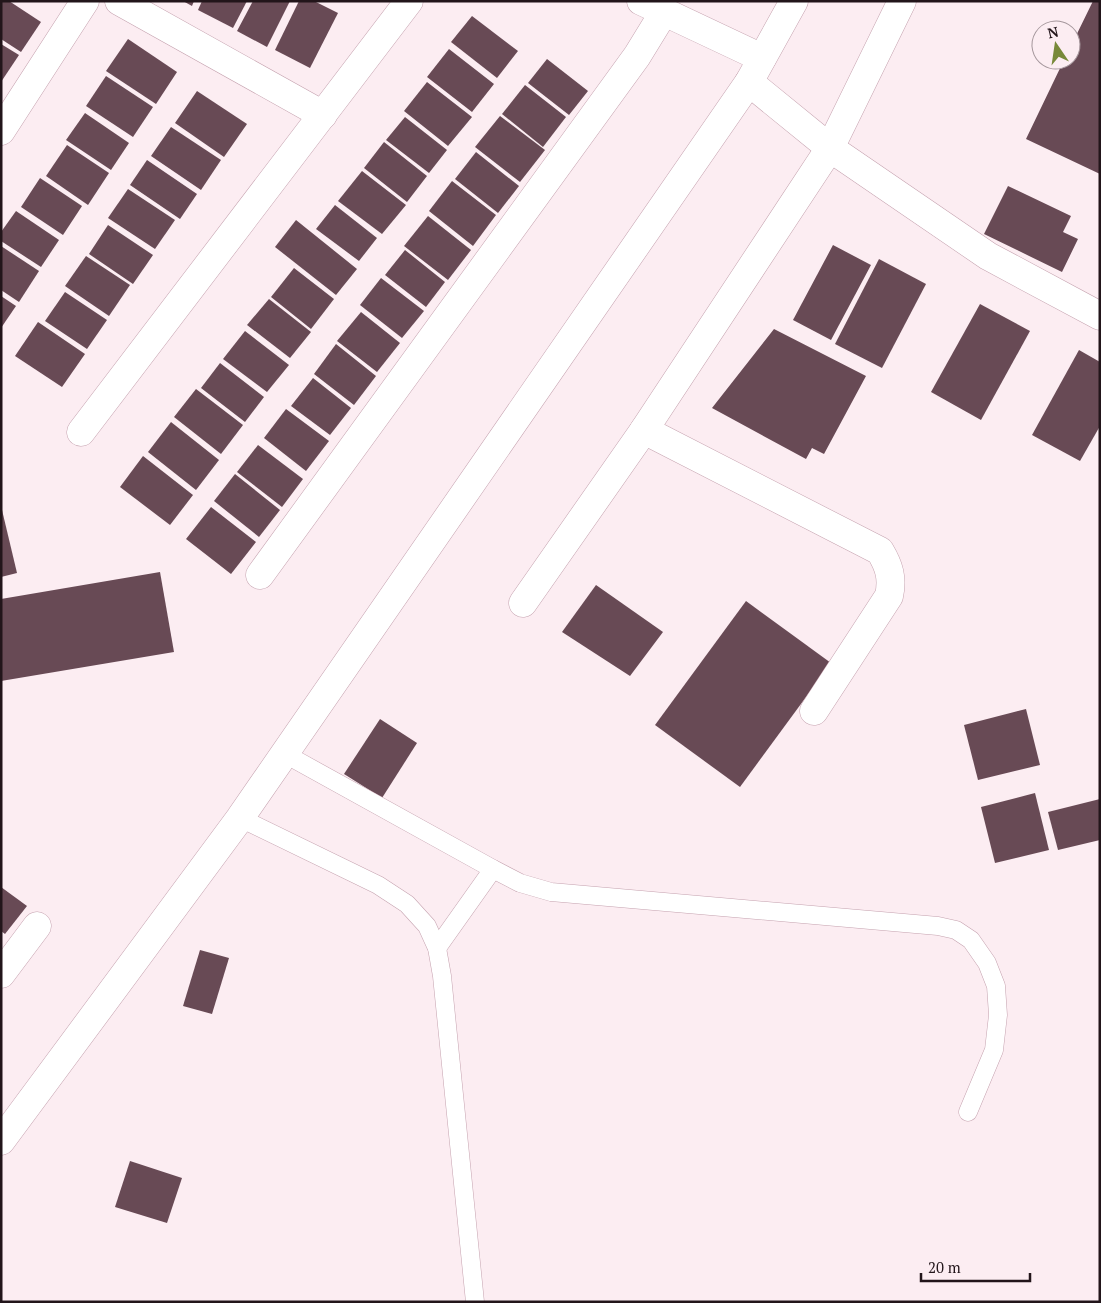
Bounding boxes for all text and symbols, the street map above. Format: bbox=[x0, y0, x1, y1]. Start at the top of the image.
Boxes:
north arrow bbox=[1031, 20, 1081, 70]
text: N bbox=[1046, 21, 1061, 42]
scale bar bbox=[921, 1250, 1030, 1282]
text: 20 m bbox=[928, 1257, 961, 1277]

